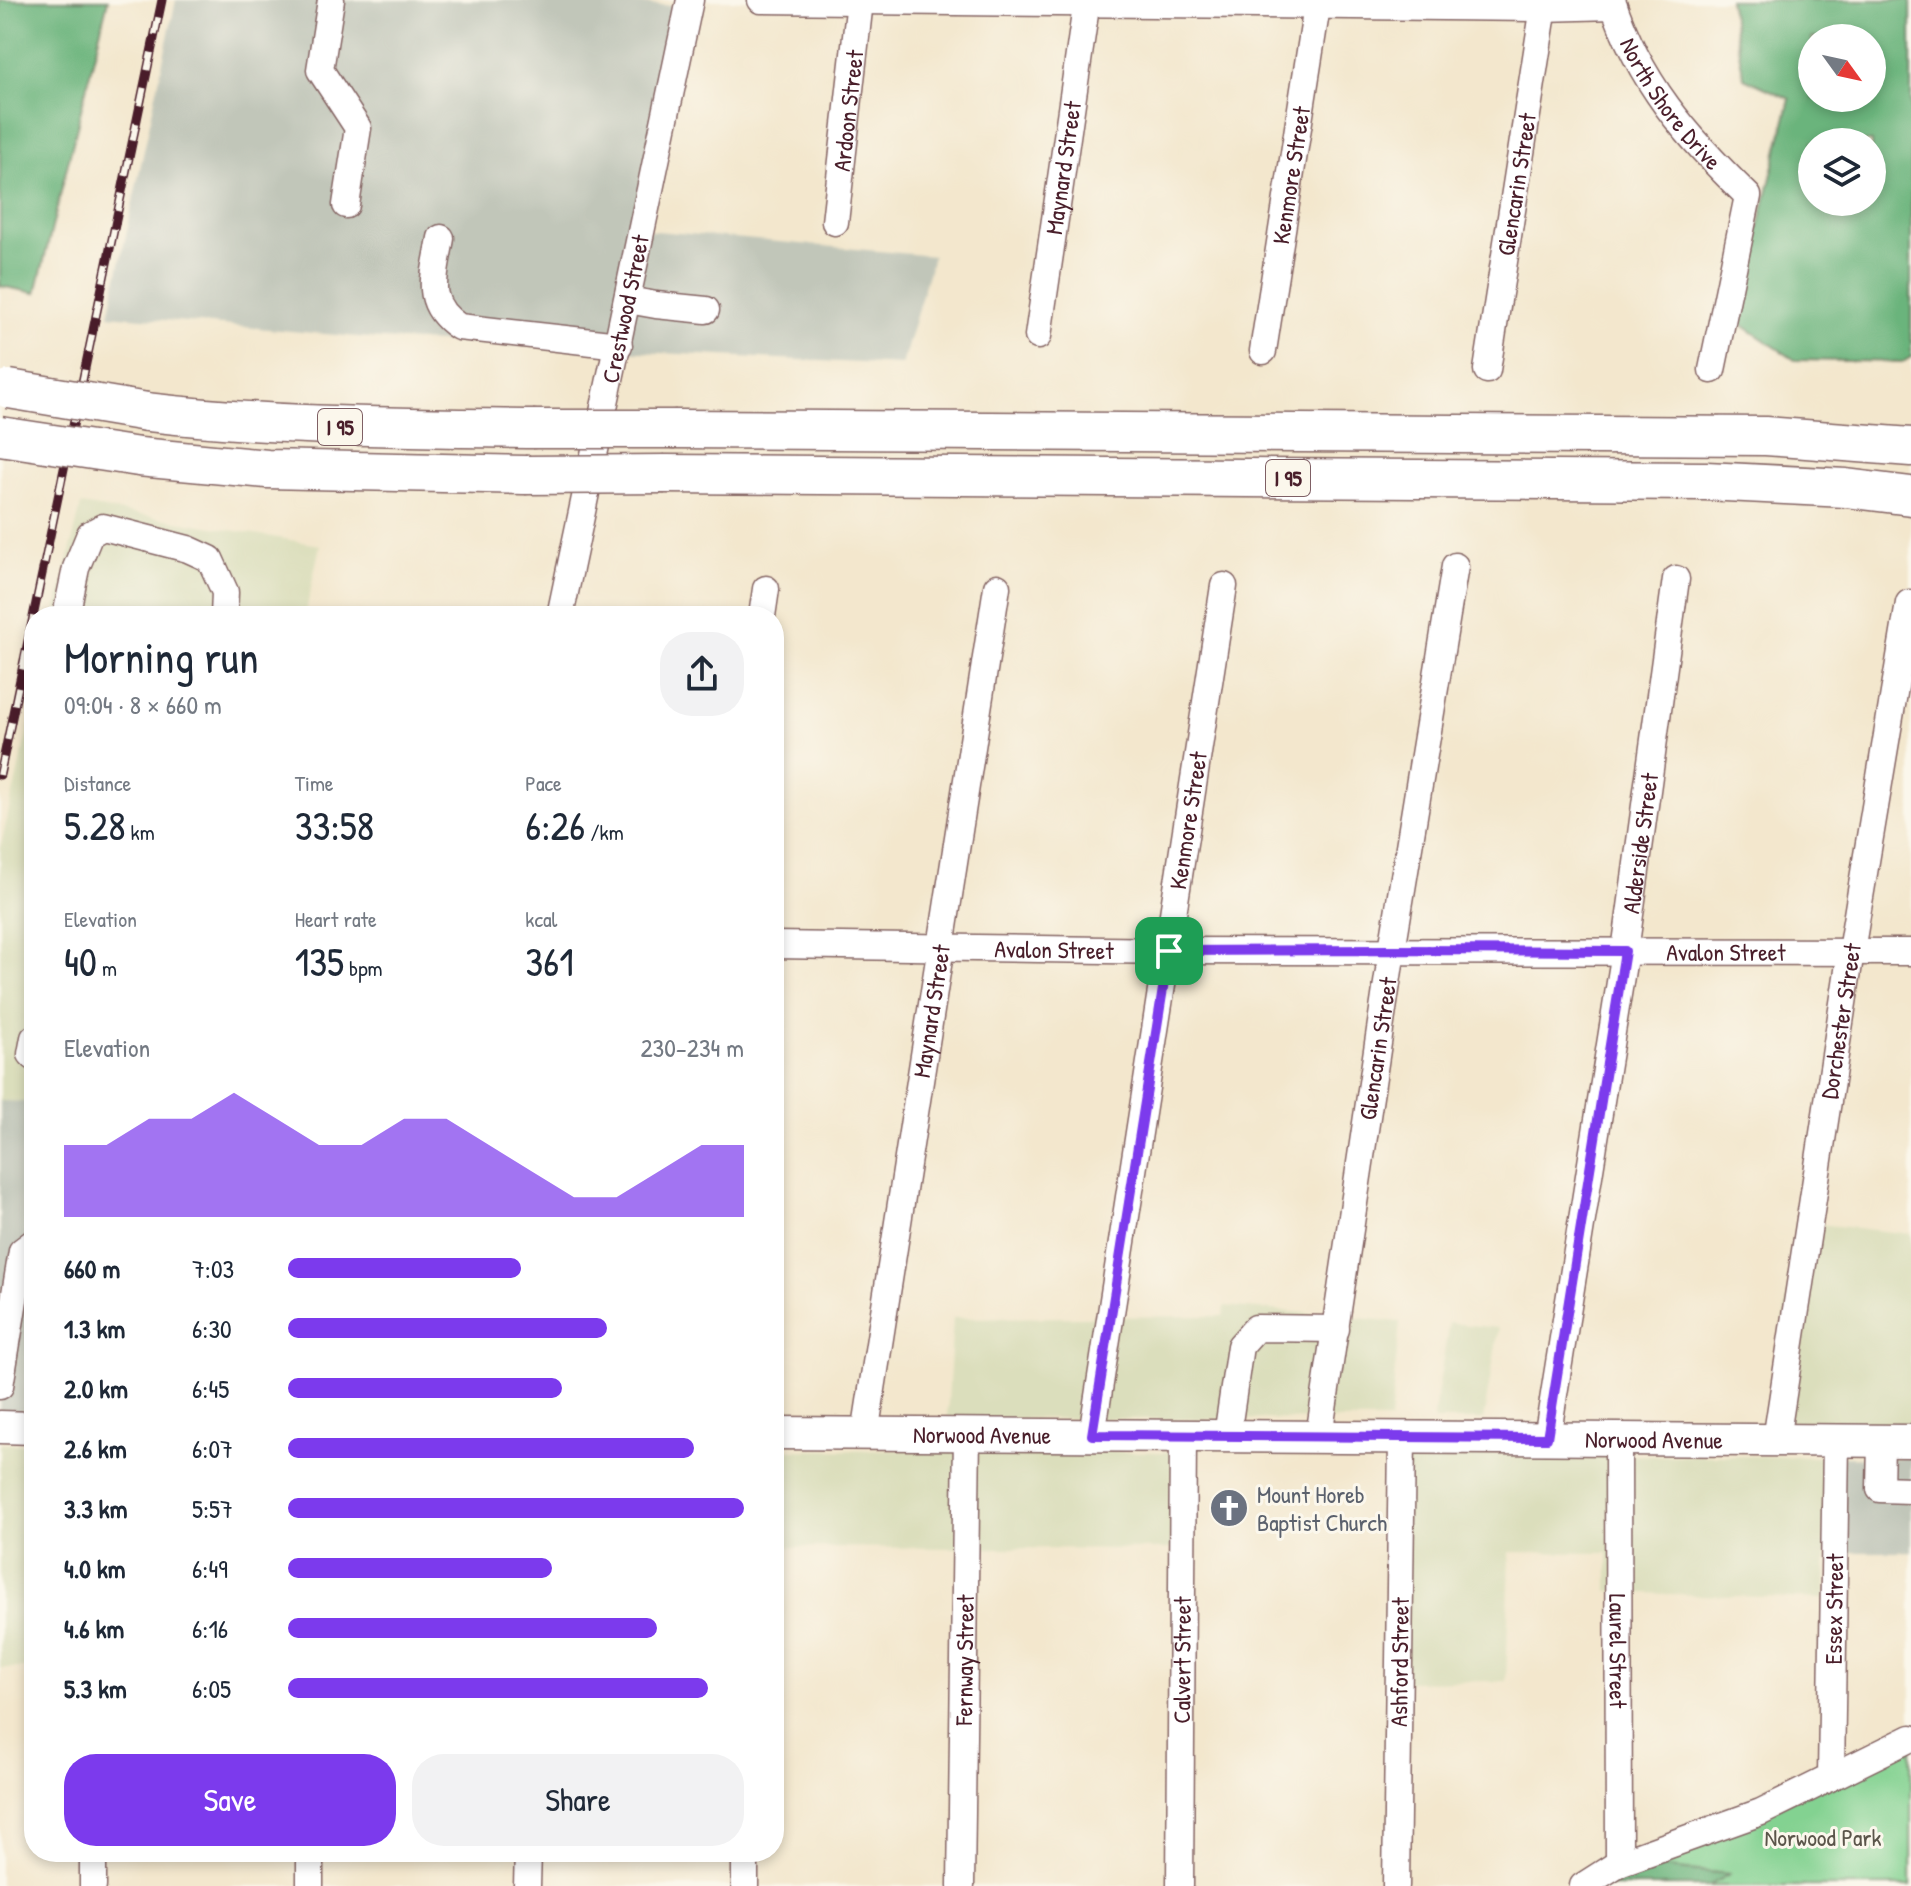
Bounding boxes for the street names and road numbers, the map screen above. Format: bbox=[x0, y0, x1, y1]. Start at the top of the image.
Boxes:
street label: North Shore Drive bbox=[1613, 32, 1729, 177]
street label: Ardoon Street bbox=[825, 48, 870, 173]
street label: Maynard Street bbox=[1037, 98, 1088, 237]
street label: Kenmore Street bbox=[1264, 103, 1317, 246]
street label: Glencarin Street bbox=[1489, 110, 1543, 258]
street label: Crestwood Street bbox=[594, 231, 656, 386]
road number: I 95 bbox=[318, 409, 362, 445]
road number: I 95 bbox=[1266, 460, 1310, 496]
street label: Kenmore Street bbox=[1161, 748, 1214, 892]
street label: Alderside Street bbox=[1614, 770, 1665, 915]
street label: Avalon Street bbox=[994, 932, 1115, 966]
street label: Avalon Street bbox=[1666, 936, 1786, 968]
street label: Dorchester Street bbox=[1813, 940, 1868, 1101]
street label: Maynard Street bbox=[905, 942, 957, 1080]
street label: Glencarin Street bbox=[1351, 974, 1404, 1122]
street label: Norwood Avenue bbox=[913, 1418, 1052, 1451]
street label: Norwood Avenue bbox=[1585, 1423, 1724, 1456]
street label: Essex Street bbox=[1817, 1553, 1850, 1665]
street label: Fernway Street bbox=[947, 1594, 981, 1727]
street label: Laurel Street bbox=[1602, 1594, 1635, 1709]
street label: Calvert Street bbox=[1165, 1596, 1198, 1724]
street label: Ashford Street bbox=[1382, 1596, 1416, 1727]

